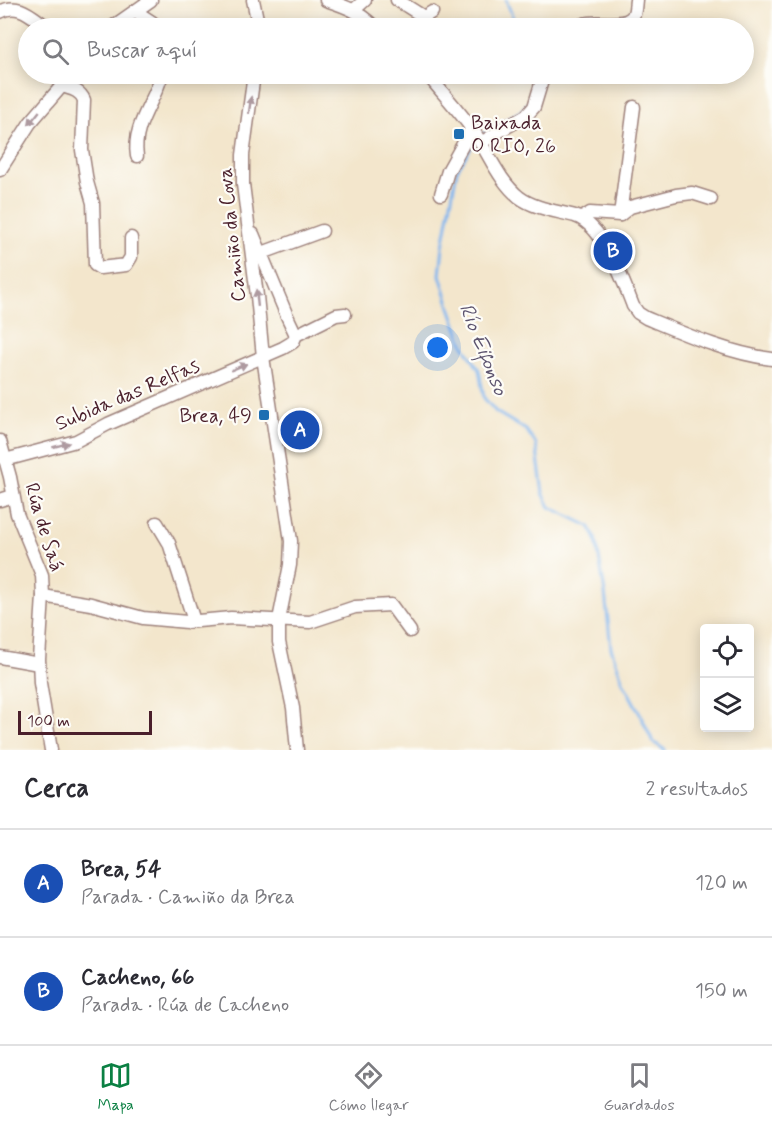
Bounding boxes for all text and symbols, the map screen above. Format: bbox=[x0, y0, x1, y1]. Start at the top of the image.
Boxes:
search box bbox=[18, 18, 754, 84]
icon: search bbox=[39, 35, 72, 68]
text: Buscar aquí bbox=[87, 37, 198, 65]
one-way arrow bbox=[245, 95, 254, 114]
one-way arrow bbox=[28, 110, 41, 126]
place label: Baixada O RIO, 26 bbox=[471, 110, 556, 160]
marker: Baixada O RIO, 26 bbox=[452, 127, 466, 141]
street label: Camiño da Cova bbox=[212, 167, 253, 303]
pin: B bbox=[594, 228, 632, 274]
one-way arrow bbox=[252, 289, 262, 308]
water label: Río Eifonso bbox=[450, 299, 515, 401]
your location bbox=[423, 333, 452, 362]
street label: Subida das Relfas bbox=[51, 353, 204, 438]
one-way arrow bbox=[231, 362, 248, 371]
place label: Brea, 49 bbox=[179, 403, 252, 430]
marker: Brea, 49 bbox=[257, 408, 271, 422]
pin: A bbox=[280, 408, 320, 452]
one-way arrow bbox=[52, 439, 70, 449]
street label: Rúa de Saá bbox=[17, 480, 70, 575]
map controls bbox=[700, 624, 754, 732]
button: locate bbox=[700, 624, 754, 678]
button: layers bbox=[700, 678, 754, 732]
scale bar bbox=[18, 708, 152, 736]
text: 100 m bbox=[27, 711, 70, 732]
text: Cerca bbox=[24, 772, 89, 806]
text: 2 resultados bbox=[645, 776, 748, 803]
text: Brea, 54 bbox=[81, 856, 161, 884]
text: A bbox=[37, 870, 50, 897]
text: 120 m bbox=[695, 870, 748, 897]
text: Parada · Camiño da Brea bbox=[81, 884, 295, 911]
text: Cacheno, 66 bbox=[81, 964, 195, 992]
text: B bbox=[37, 978, 50, 1005]
text: 150 m bbox=[695, 978, 748, 1005]
text: Parada · Rúa de Cacheno bbox=[81, 992, 289, 1019]
tab: Mapa bbox=[97, 1059, 134, 1116]
tab: Cómo llegar bbox=[329, 1059, 409, 1116]
tab: Guardados bbox=[603, 1059, 675, 1116]

